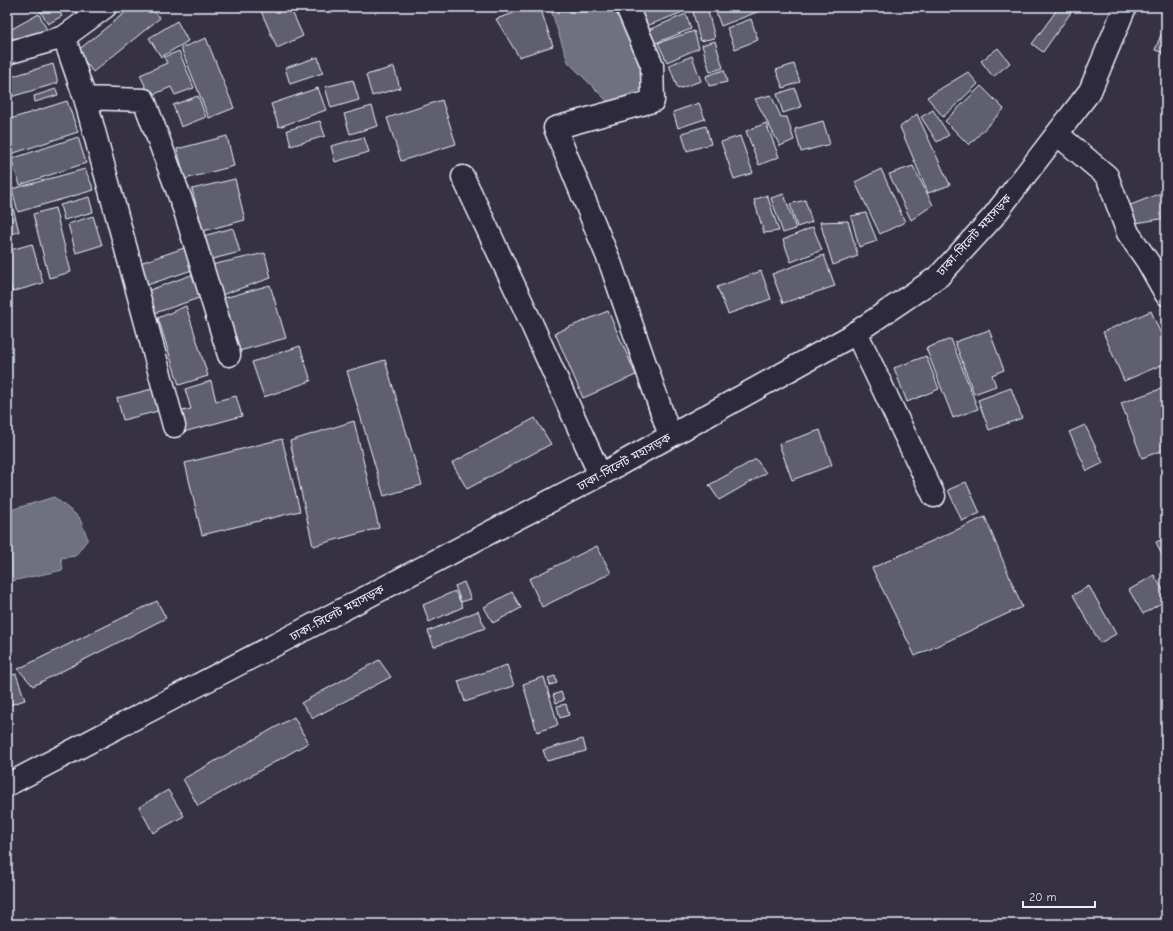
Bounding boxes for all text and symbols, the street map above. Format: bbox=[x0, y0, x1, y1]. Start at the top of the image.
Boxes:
street label: ঢাকা-সিলেট মহাসড়ক bbox=[932, 191, 1014, 279]
street label: ঢাকা-সিলেট মহাসড়ক bbox=[574, 430, 673, 494]
street label: ঢাকা-সিলেট মহাসড়ক bbox=[286, 581, 387, 644]
scale bar bbox=[1023, 883, 1095, 909]
text: 20 m bbox=[1029, 890, 1057, 904]

